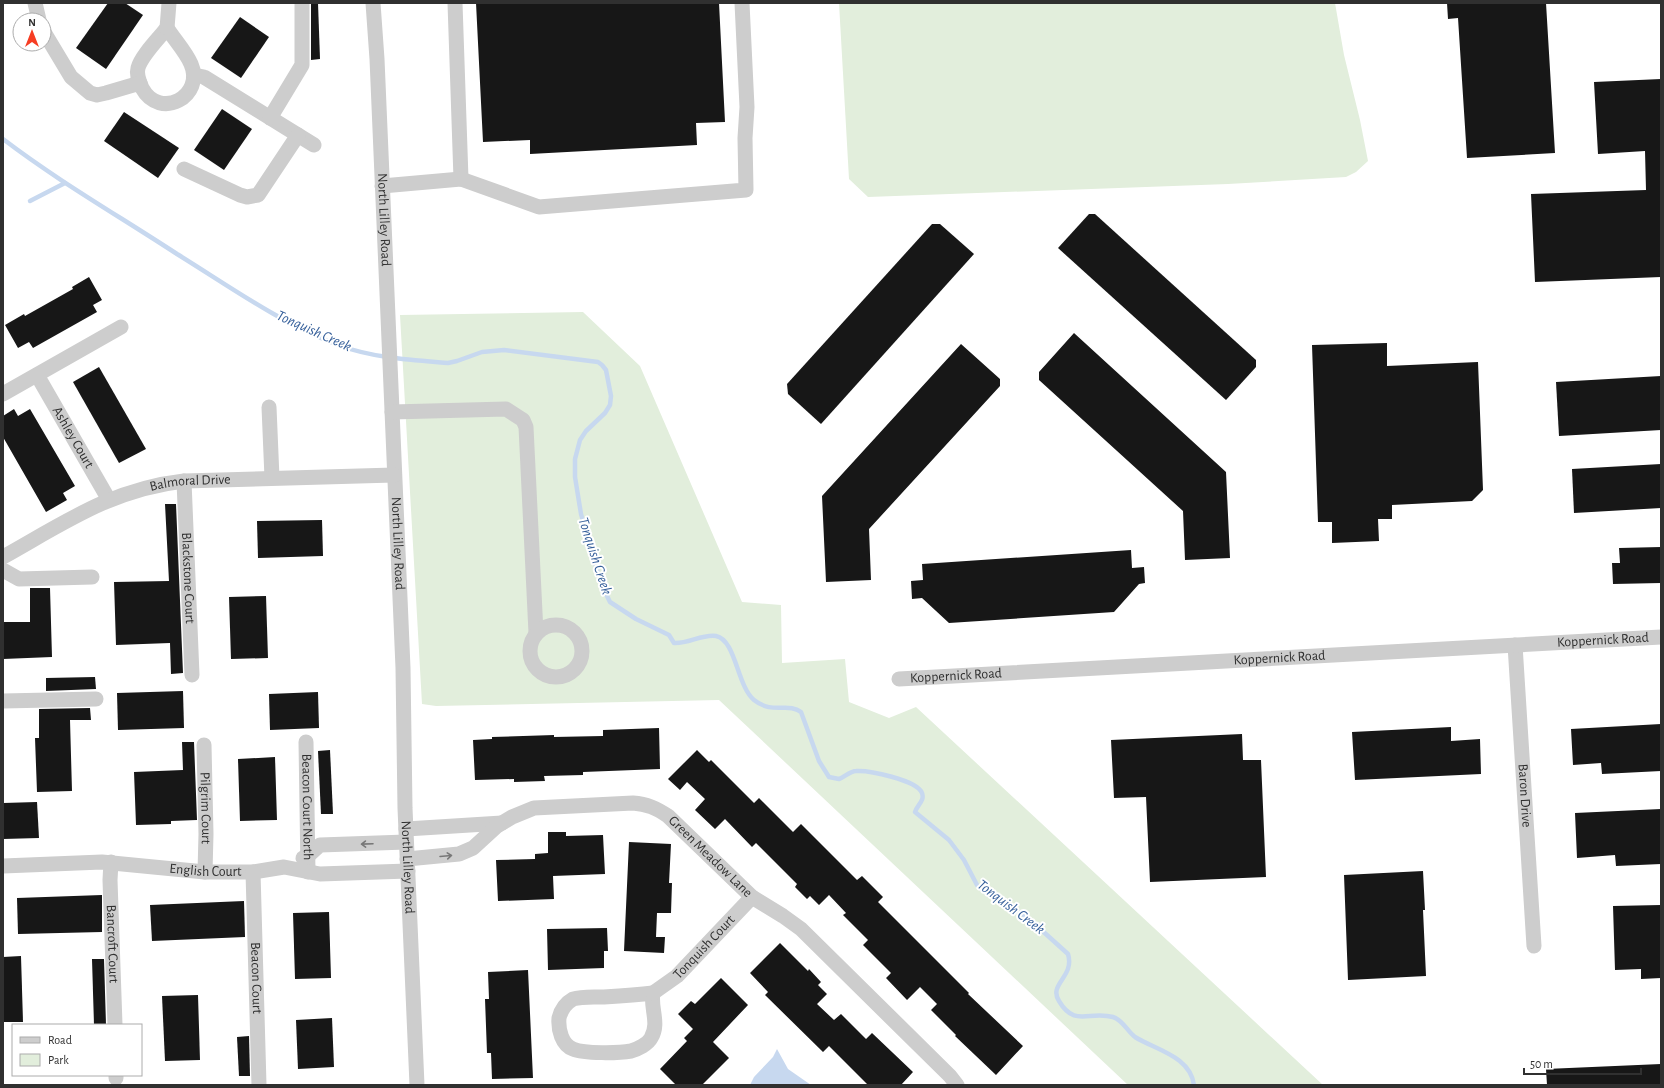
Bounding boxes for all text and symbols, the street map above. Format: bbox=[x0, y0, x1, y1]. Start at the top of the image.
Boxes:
north arrow bbox=[12, 12, 52, 52]
text: N bbox=[28, 17, 36, 28]
street label: North Lilley Road bbox=[375, 173, 393, 267]
water label: Tonquish Creek bbox=[274, 308, 354, 354]
street label: Ashley Court bbox=[50, 404, 96, 471]
street label: Balmoral Drive bbox=[148, 473, 231, 494]
street label: North Lilley Road bbox=[389, 496, 407, 590]
water label: Tonquish Creek bbox=[575, 515, 615, 597]
street label: Blackstone Court bbox=[179, 532, 197, 624]
street label: Koppernick Road bbox=[1557, 631, 1649, 650]
street label: Koppernick Road bbox=[1233, 649, 1326, 668]
street label: Koppernick Road bbox=[910, 666, 1002, 685]
street label: Beacon Court North bbox=[299, 754, 315, 860]
street label: Baron Drive bbox=[1516, 763, 1534, 828]
street label: Pilgrim Court bbox=[198, 772, 213, 845]
street label: Green Meadow Lane bbox=[666, 813, 755, 900]
street label: North Lilley Road bbox=[399, 820, 417, 914]
one-way arrow bbox=[361, 840, 374, 847]
one-way arrow bbox=[439, 852, 452, 859]
street label: English Court bbox=[169, 862, 242, 879]
water label: Tonquish Creek bbox=[974, 877, 1048, 937]
street label: Bancroft Court bbox=[104, 904, 121, 984]
street label: Tonquish Court bbox=[671, 912, 738, 982]
street label: Beacon Court bbox=[248, 942, 264, 1015]
legend bbox=[12, 1024, 142, 1076]
text: Road bbox=[48, 1034, 72, 1046]
scale bar bbox=[1524, 1050, 1641, 1076]
text: Park bbox=[48, 1054, 69, 1066]
text: 50 m bbox=[1530, 1058, 1553, 1070]

